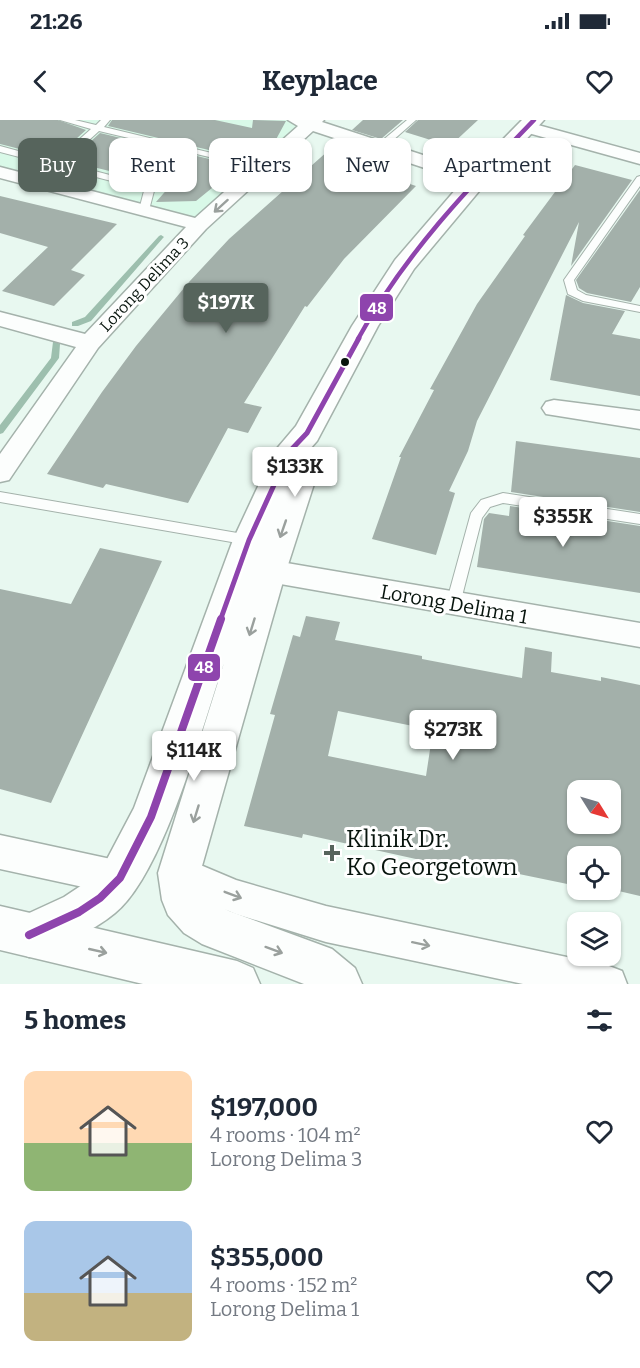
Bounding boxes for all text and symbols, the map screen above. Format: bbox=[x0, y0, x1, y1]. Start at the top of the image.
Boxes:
text: 21:26 bbox=[30, 8, 82, 35]
icon: back bbox=[24, 65, 57, 98]
text: Keyplace bbox=[262, 65, 378, 97]
icon: heart bbox=[583, 65, 616, 98]
chip: Buy bbox=[18, 138, 97, 192]
chip: Rent bbox=[109, 138, 197, 192]
chip: Filters bbox=[209, 138, 312, 192]
chip: New bbox=[324, 138, 411, 192]
chip: Apartment bbox=[423, 138, 572, 192]
one-way arrow bbox=[213, 199, 228, 213]
street label: Lorong Delima 3 bbox=[96, 233, 193, 335]
pin: $197K bbox=[184, 283, 268, 334]
text: $197K bbox=[197, 290, 255, 314]
line badge: 48 bbox=[359, 293, 394, 322]
text: 48 bbox=[367, 299, 387, 318]
unlabelled marker bbox=[339, 356, 351, 368]
pin: $133K bbox=[253, 447, 337, 498]
text: $133K bbox=[266, 454, 324, 478]
pin: $355K bbox=[521, 497, 605, 548]
text: $355K bbox=[533, 504, 593, 528]
one-way arrow bbox=[277, 519, 288, 538]
street label: Lorong Delima 1 bbox=[379, 579, 529, 629]
one-way arrow bbox=[246, 617, 257, 636]
line badge: 48 bbox=[187, 653, 221, 682]
text: 48 bbox=[194, 658, 214, 677]
pin: $273K bbox=[411, 710, 495, 761]
text: $273K bbox=[423, 717, 483, 741]
pin: $114K bbox=[152, 731, 236, 782]
text: $114K bbox=[166, 738, 222, 762]
north arrow bbox=[567, 780, 621, 834]
map controls bbox=[567, 780, 621, 966]
one-way arrow bbox=[190, 804, 201, 823]
place label: Klinik Dr. Ko Georgetown bbox=[346, 825, 517, 881]
marker: Klinik Dr. Ko Georgetown bbox=[323, 844, 341, 862]
button: locate bbox=[567, 846, 621, 900]
one-way arrow bbox=[223, 891, 242, 902]
button: layers bbox=[567, 912, 621, 966]
one-way arrow bbox=[412, 939, 431, 951]
one-way arrow bbox=[88, 945, 107, 957]
one-way arrow bbox=[264, 945, 283, 956]
icon: filters bbox=[583, 1004, 616, 1037]
text: 5 homes bbox=[24, 1005, 126, 1036]
text: $197,000 bbox=[210, 1092, 318, 1123]
icon: home bbox=[72, 1095, 144, 1167]
icon: heart bbox=[583, 1115, 616, 1148]
text: 4 rooms · 104 m² bbox=[210, 1123, 361, 1147]
text: Lorong Delima 3 bbox=[210, 1147, 362, 1171]
text: $355,000 bbox=[210, 1242, 323, 1273]
icon: home bbox=[72, 1245, 144, 1317]
icon: heart bbox=[583, 1265, 616, 1298]
text: 4 rooms · 152 m² bbox=[210, 1273, 357, 1297]
text: Lorong Delima 1 bbox=[210, 1297, 359, 1321]

